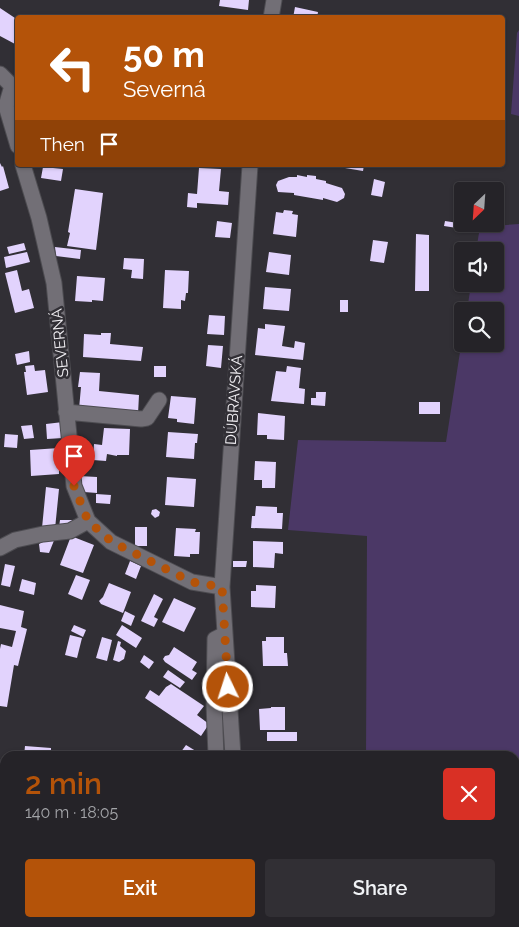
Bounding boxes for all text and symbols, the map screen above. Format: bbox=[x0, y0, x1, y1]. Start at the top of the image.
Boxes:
text: 50 m bbox=[123, 34, 205, 75]
icon: left bbox=[40, 35, 105, 100]
text: Severná bbox=[123, 76, 206, 102]
icon: arrive bbox=[95, 130, 123, 158]
text: Then bbox=[40, 133, 85, 155]
north arrow bbox=[454, 182, 504, 232]
map controls bbox=[454, 182, 504, 352]
button: sound bbox=[454, 242, 504, 292]
button: search bbox=[454, 302, 504, 352]
street label: SEVERNÁ bbox=[47, 308, 73, 378]
street label: DÚBRAVSKÁ bbox=[222, 355, 246, 445]
pin bbox=[53, 435, 95, 486]
icon: arrive bbox=[60, 442, 88, 470]
position arrow bbox=[201, 660, 253, 712]
text: 2 min bbox=[25, 766, 102, 801]
button: close bbox=[443, 768, 495, 820]
text: 140 m · 18:05 bbox=[25, 803, 118, 822]
button: Exit bbox=[25, 859, 255, 917]
button: Share bbox=[265, 859, 495, 917]

